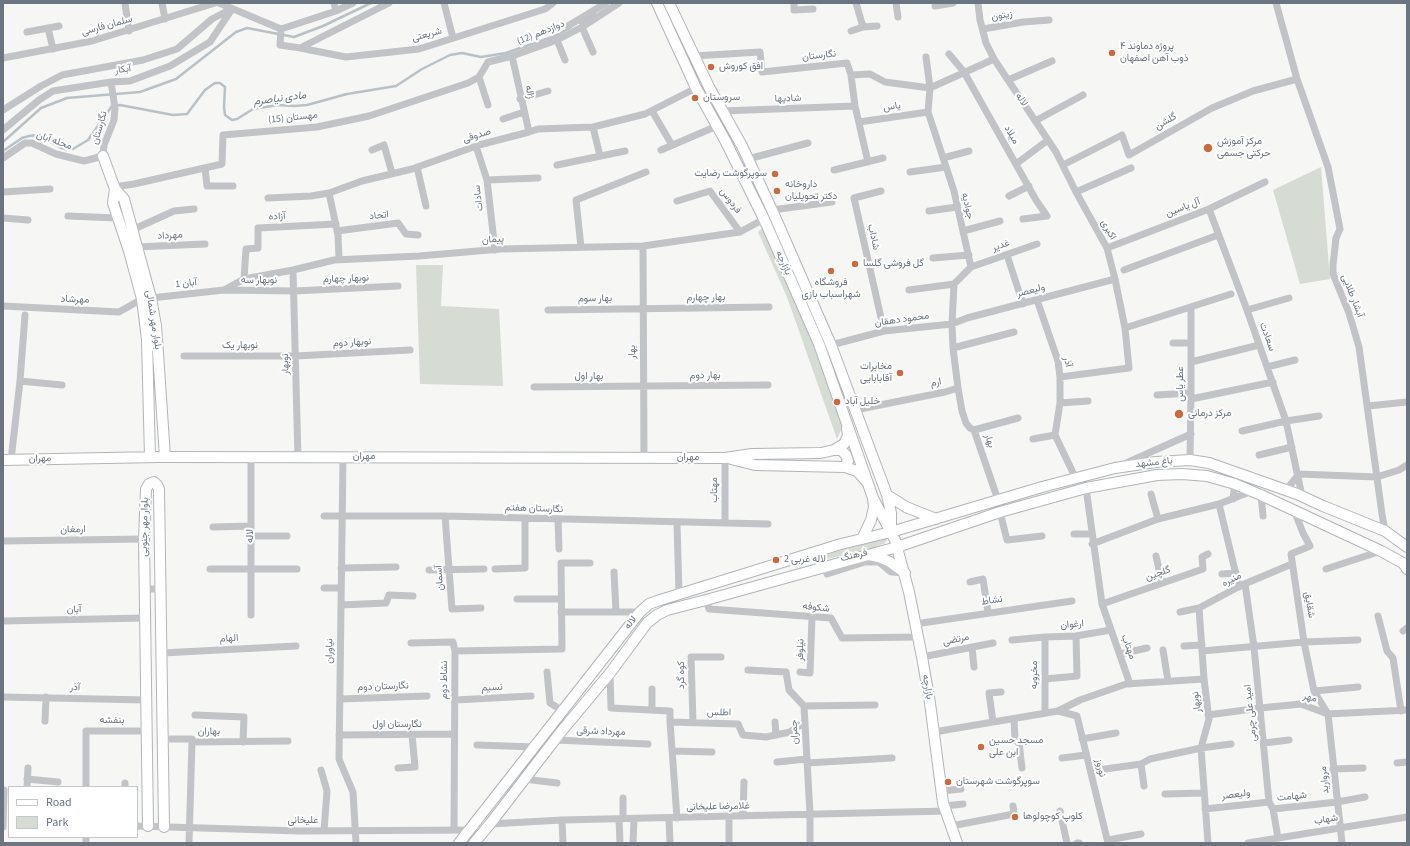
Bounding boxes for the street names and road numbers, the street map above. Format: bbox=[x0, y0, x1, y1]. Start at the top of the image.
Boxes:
street label: زیتون bbox=[990, 8, 1014, 24]
street label: سلمان فارسی bbox=[80, 13, 134, 39]
street label: دوازدهم (12) bbox=[515, 18, 567, 48]
street label: شریعتی bbox=[411, 25, 443, 45]
street label: نگارستان bbox=[801, 48, 837, 64]
street label: آبکار bbox=[114, 63, 132, 77]
street label: ژاله bbox=[522, 84, 536, 100]
street label: لاله bbox=[1012, 91, 1030, 109]
street label: شادیها bbox=[775, 93, 801, 105]
street label: یاس bbox=[882, 100, 902, 114]
street label: مهستان (15) bbox=[268, 109, 318, 127]
street label: نگارستان bbox=[90, 110, 110, 146]
street label: گلشن bbox=[1153, 111, 1179, 133]
street label: میلاد bbox=[1001, 123, 1021, 147]
street label: صدوقی bbox=[461, 126, 493, 146]
street label: محله آبان bbox=[34, 129, 74, 153]
street label: سادات bbox=[471, 184, 487, 212]
street label: فردوس bbox=[717, 186, 743, 216]
street label: جوادیه bbox=[958, 192, 976, 220]
street label: آل یاسین bbox=[1164, 196, 1202, 220]
street label: اتحاد bbox=[369, 209, 389, 223]
street label: آزاده bbox=[268, 211, 286, 223]
street label: اکبری bbox=[1098, 218, 1118, 242]
street label: شاداب bbox=[864, 223, 882, 251]
street label: مهرداد bbox=[157, 229, 183, 243]
street label: پیمان bbox=[482, 233, 504, 247]
street label: غدیر bbox=[991, 237, 1011, 255]
street label: بازارچه bbox=[772, 249, 794, 277]
street label: نوبهار چهارم bbox=[323, 272, 369, 286]
street label: آبشار طلایی bbox=[1338, 273, 1366, 319]
street label: نوبهار سه bbox=[241, 275, 277, 287]
street label: 1 آبان bbox=[175, 277, 197, 291]
street label: ولیعصر bbox=[1015, 282, 1047, 300]
street label: بلوار مهر شمالی bbox=[142, 289, 164, 351]
street label: بهار چهارم bbox=[686, 292, 726, 304]
street label: بهار سوم bbox=[578, 293, 612, 305]
street label: مهرشاد bbox=[60, 294, 90, 306]
street label: محمود دهقان bbox=[874, 310, 930, 330]
street label: سعادت bbox=[1256, 321, 1278, 353]
street label: نوبهار دوم bbox=[332, 336, 372, 350]
street label: نوبهار یک bbox=[222, 340, 258, 352]
street label: بهار bbox=[627, 345, 639, 359]
street label: نوبهار bbox=[280, 353, 292, 375]
street label: آذر bbox=[1060, 356, 1074, 368]
street label: عطر یاس bbox=[1175, 366, 1187, 402]
street label: بهار دوم bbox=[689, 370, 721, 382]
street label: بهار اول bbox=[574, 371, 604, 383]
street label: ارم bbox=[929, 376, 943, 390]
street label: بهار bbox=[981, 433, 997, 449]
street label: مهران bbox=[353, 451, 375, 463]
street label: مهران bbox=[677, 452, 699, 464]
street label: مهران bbox=[29, 453, 51, 465]
street label: باغ مشهد bbox=[1135, 455, 1173, 471]
street label: مهتاب bbox=[709, 477, 721, 503]
street label: بلوار مهر جنوبی bbox=[138, 497, 152, 557]
street label: نگارستان هفتم bbox=[505, 502, 563, 516]
street label: ارمغان bbox=[60, 524, 86, 536]
street label: لاله bbox=[245, 529, 257, 543]
street label: فرهنگ bbox=[839, 547, 869, 565]
street label: گلچین bbox=[1144, 564, 1172, 584]
street label: آسمان bbox=[433, 565, 447, 591]
street label: منیره bbox=[1220, 570, 1244, 590]
street label: شقایق bbox=[1301, 591, 1317, 619]
street label: نشاط bbox=[981, 594, 1003, 608]
street label: شکوفه bbox=[802, 600, 830, 616]
street label: آبان bbox=[67, 604, 81, 616]
street label: لاله bbox=[622, 614, 640, 632]
street label: ارغوان bbox=[1060, 618, 1084, 632]
street label: مرتضی bbox=[942, 632, 970, 648]
street label: الهام bbox=[219, 633, 239, 645]
street label: مهتاب bbox=[1118, 633, 1138, 661]
street label: نیاوران bbox=[324, 638, 336, 664]
street label: نیلوفر bbox=[795, 639, 807, 661]
street label: نشاط دوم bbox=[439, 661, 451, 699]
street label: کوه گرد bbox=[676, 661, 688, 689]
street label: مخروبه bbox=[1029, 661, 1041, 689]
street label: بازارچه bbox=[919, 674, 935, 700]
street label: نگارستان دوم bbox=[357, 680, 409, 694]
street label: نسیم bbox=[481, 681, 503, 695]
street label: آذر bbox=[70, 682, 80, 694]
street label: امید علی چرمی bbox=[1242, 684, 1260, 742]
street label: مهر bbox=[1302, 690, 1318, 706]
street label: نوبهار bbox=[1190, 691, 1204, 713]
street label: اطلس bbox=[707, 707, 731, 719]
street label: بنفشه bbox=[100, 715, 124, 727]
street label: نگارستان اول bbox=[372, 719, 422, 731]
street label: چمران bbox=[788, 719, 802, 745]
street label: مهرداد شرقی bbox=[576, 725, 626, 739]
street label: بهاران bbox=[198, 726, 220, 738]
street label: نوروز bbox=[1092, 758, 1108, 778]
street label: مروارید bbox=[1318, 766, 1332, 794]
street label: ولیعصر bbox=[1221, 787, 1251, 803]
street label: شهامت bbox=[1276, 789, 1308, 805]
street label: غلامرضا علیخانی bbox=[686, 800, 750, 814]
street label: شهاب bbox=[1313, 812, 1339, 828]
street label: علیخانی bbox=[288, 815, 318, 827]

